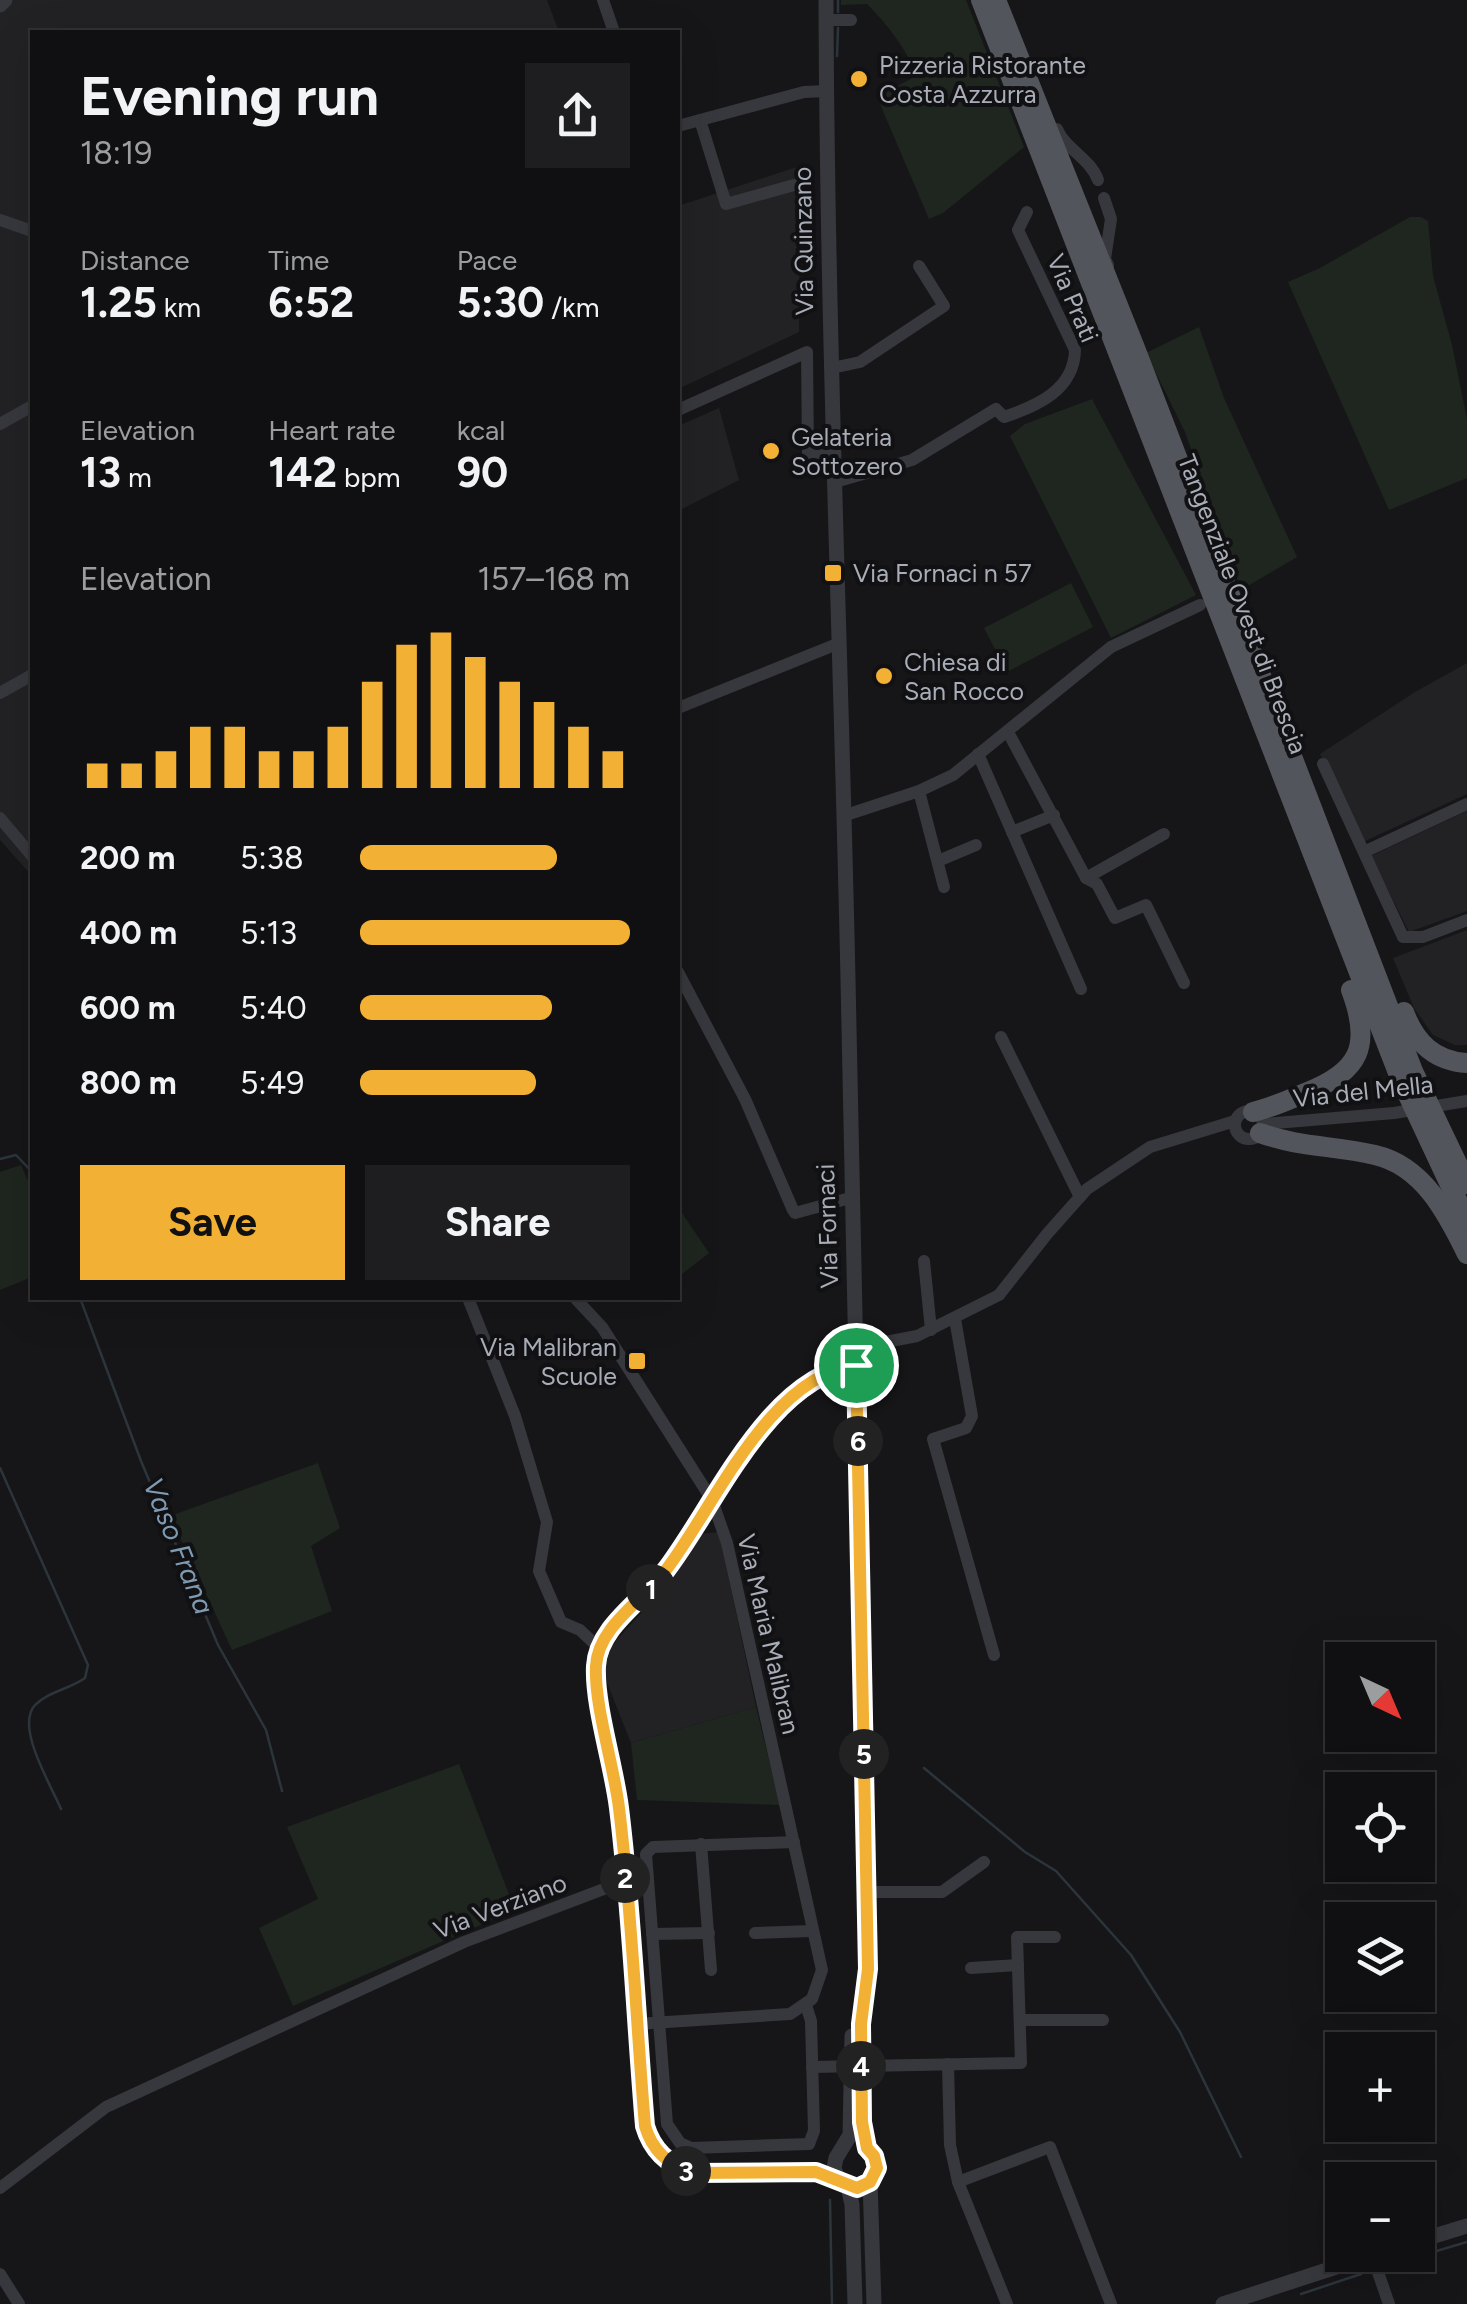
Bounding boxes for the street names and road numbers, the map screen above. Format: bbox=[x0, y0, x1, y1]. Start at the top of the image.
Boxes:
street label: Via Quinzano bbox=[787, 166, 819, 316]
street label: Via Prati bbox=[1041, 249, 1105, 347]
street label: Tangenziale Ovest di Brescia bbox=[1172, 450, 1314, 758]
street label: Via del Mella bbox=[1292, 1069, 1434, 1113]
street label: Via Fornaci bbox=[810, 1163, 844, 1289]
street label: Via Maria Malibran bbox=[731, 1531, 807, 1737]
street label: Via Verziano bbox=[429, 1867, 571, 1945]

